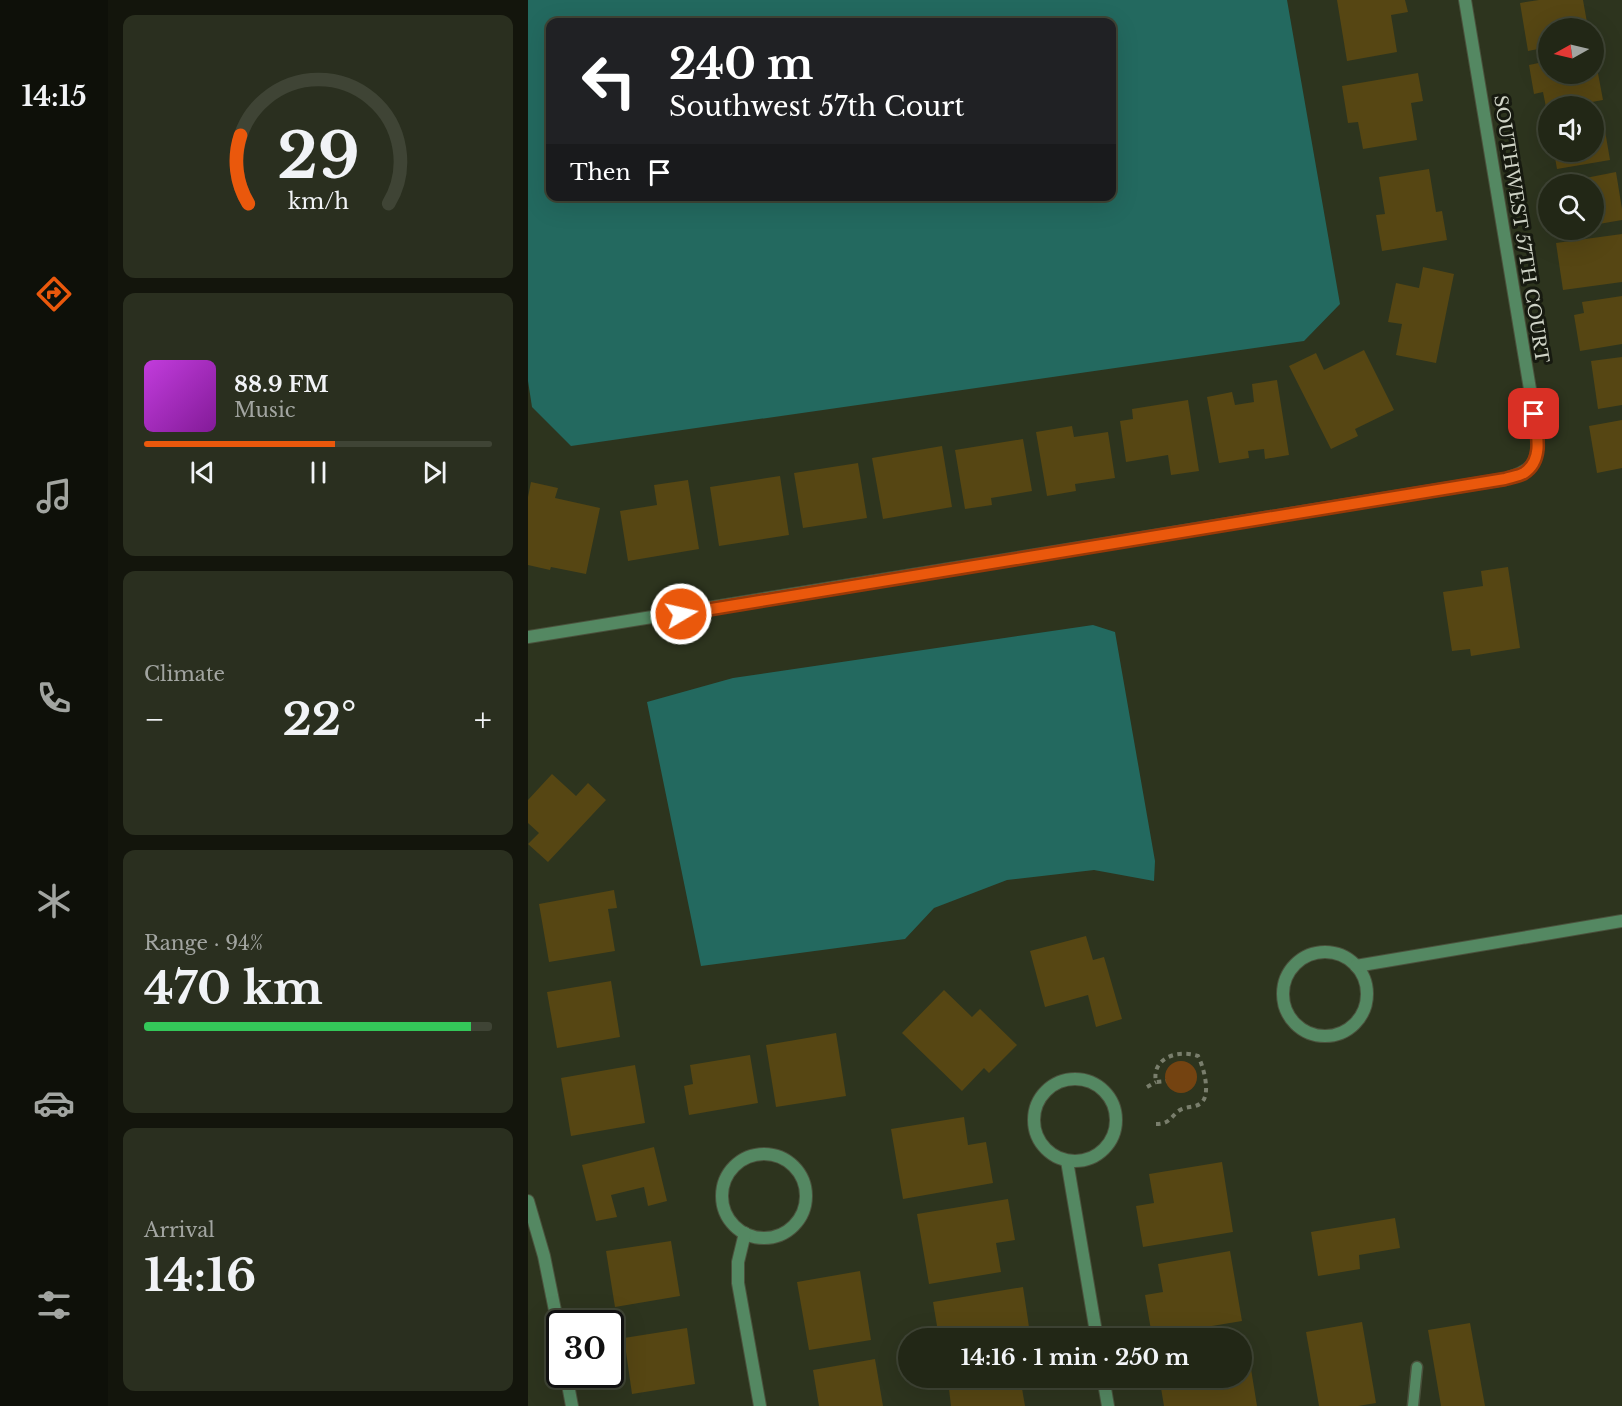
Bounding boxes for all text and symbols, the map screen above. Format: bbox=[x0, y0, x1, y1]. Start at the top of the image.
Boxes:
north arrow bbox=[1538, 18, 1604, 84]
map controls bbox=[1538, 18, 1604, 240]
text: 240 m bbox=[669, 38, 814, 90]
icon: left bbox=[570, 42, 648, 120]
text: 14:15 bbox=[21, 80, 87, 113]
text: Southwest 57th Court bbox=[669, 90, 965, 123]
street label: SOUTHWEST 57TH COURT bbox=[1489, 94, 1553, 365]
button: sound bbox=[1538, 96, 1604, 162]
text: 29 bbox=[277, 117, 359, 195]
icon: arrive bbox=[643, 156, 676, 189]
text: Then bbox=[570, 159, 631, 186]
button: search bbox=[1538, 174, 1604, 240]
text: km/h bbox=[288, 188, 349, 215]
icon: directions bbox=[33, 273, 75, 315]
text: 88.9 FM bbox=[234, 371, 329, 398]
pin bbox=[1508, 388, 1559, 439]
icon: arrive bbox=[1517, 397, 1550, 430]
text: Music bbox=[234, 398, 295, 422]
icon: previous bbox=[186, 456, 219, 489]
icon: pause bbox=[302, 456, 335, 489]
icon: next bbox=[418, 456, 451, 489]
icon: music bbox=[33, 475, 75, 517]
position arrow bbox=[649, 582, 713, 646]
text: Climate bbox=[144, 662, 225, 686]
icon: phone bbox=[33, 677, 75, 719]
text: 22° bbox=[283, 691, 356, 747]
text: − bbox=[144, 699, 165, 740]
text: + bbox=[474, 699, 492, 740]
icon: climate bbox=[33, 880, 75, 922]
text: Range · 94% bbox=[144, 931, 263, 955]
text: 470 km bbox=[144, 960, 323, 1016]
icon: car bbox=[33, 1082, 75, 1124]
text: Arrival bbox=[144, 1218, 215, 1242]
text: 14:16 bbox=[144, 1247, 256, 1303]
icon: filters bbox=[33, 1284, 75, 1326]
speed limit sign: 30 bbox=[546, 1310, 624, 1388]
text: 14:16 · 1 min · 250 m bbox=[961, 1344, 1189, 1371]

